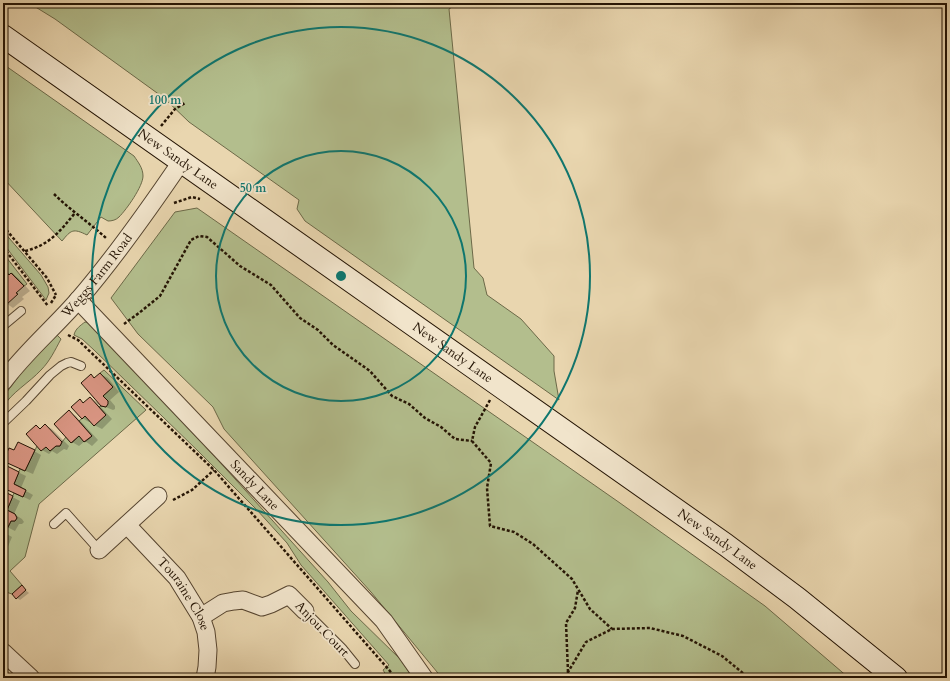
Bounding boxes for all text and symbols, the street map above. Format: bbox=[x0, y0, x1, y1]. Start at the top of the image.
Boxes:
text: 100 m bbox=[149, 92, 182, 108]
street label: New Sandy Lane bbox=[134, 125, 222, 194]
text: 50 m bbox=[240, 180, 267, 196]
street label: Weggs Farm Road bbox=[57, 230, 137, 322]
centre of rings bbox=[334, 269, 348, 283]
street label: New Sandy Lane bbox=[409, 318, 497, 387]
street label: Sandy Lane bbox=[226, 456, 283, 515]
street label: New Sandy Lane bbox=[674, 505, 761, 574]
street label: Touraine Close bbox=[153, 553, 214, 633]
street label: Anjou Court bbox=[291, 597, 353, 661]

